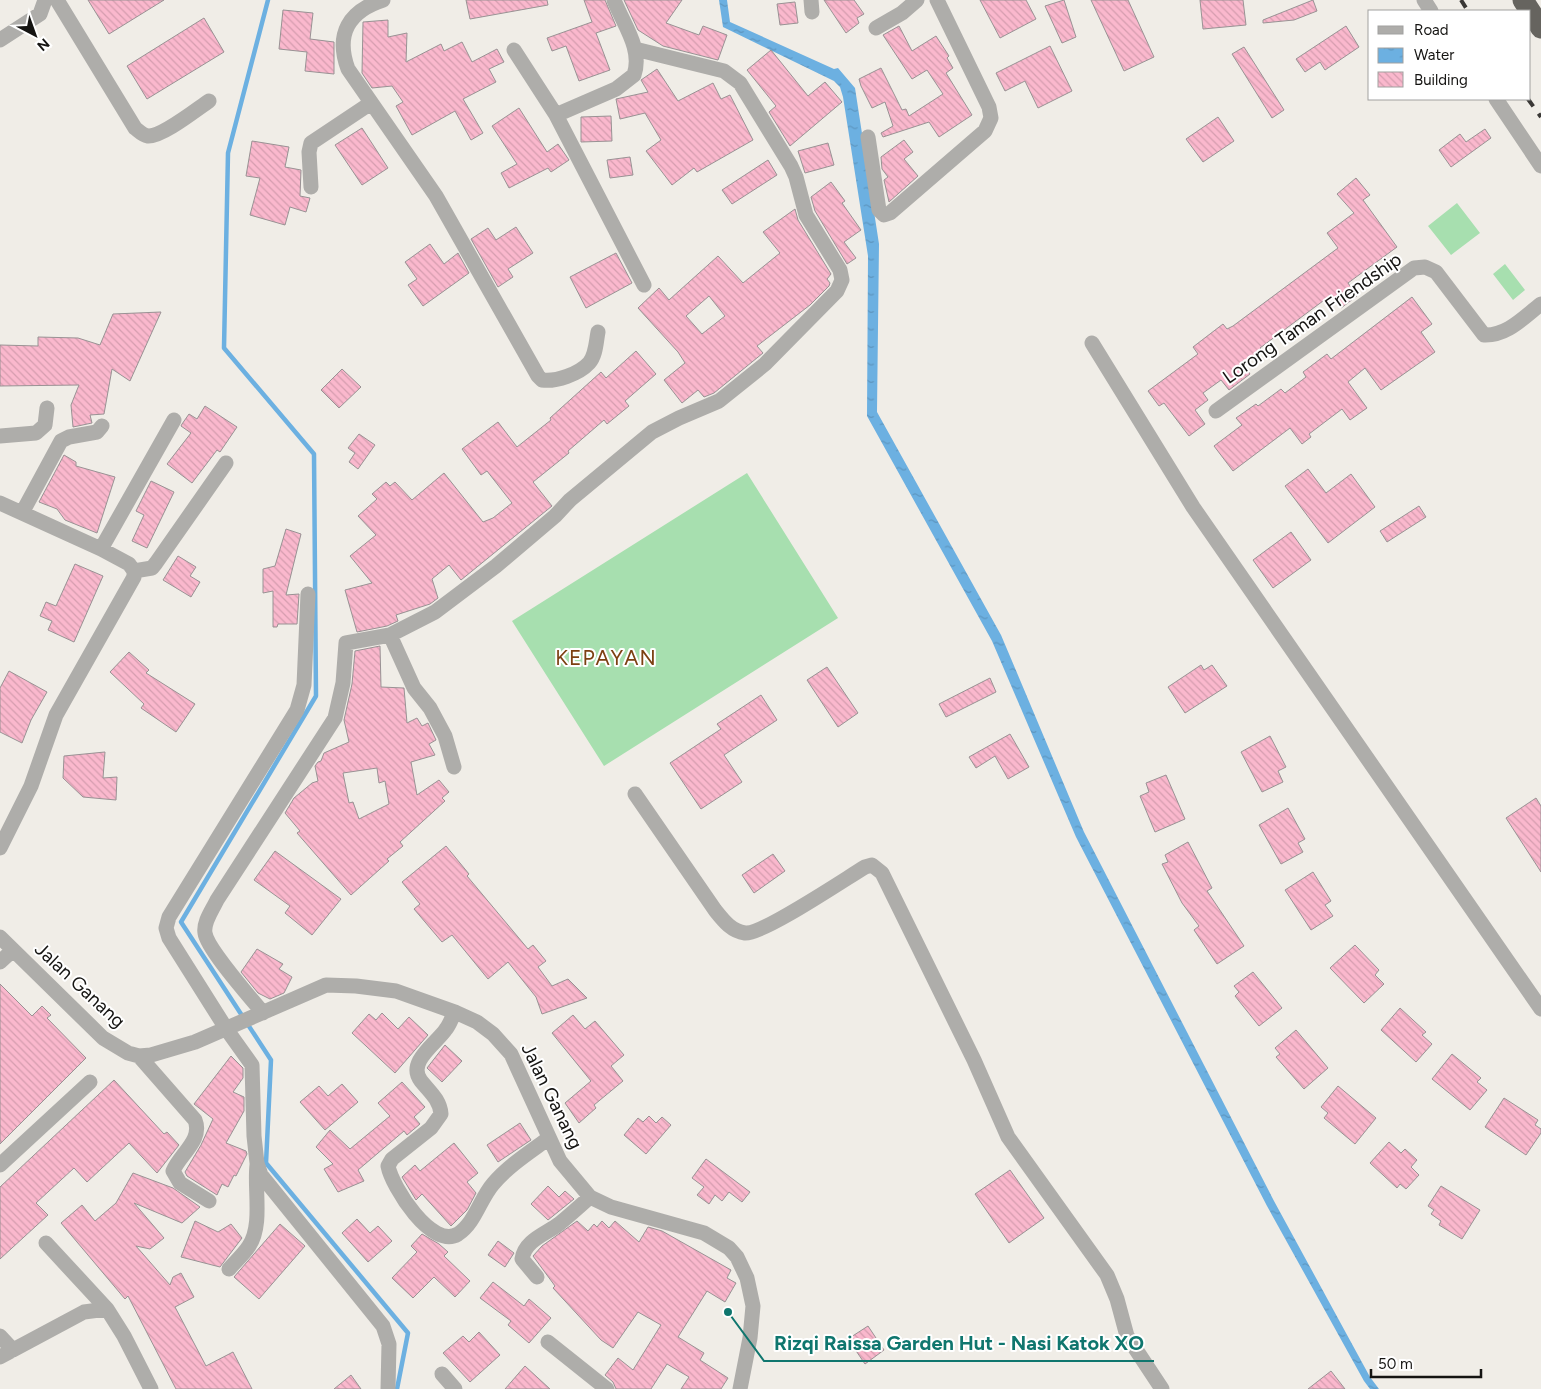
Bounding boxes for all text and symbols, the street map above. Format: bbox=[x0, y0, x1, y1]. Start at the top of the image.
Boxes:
north arrow bbox=[10, 10, 60, 60]
legend bbox=[1368, 10, 1531, 100]
text: Road bbox=[1414, 21, 1449, 39]
text: N bbox=[34, 34, 53, 54]
text: Water bbox=[1414, 46, 1454, 64]
text: Building bbox=[1414, 71, 1468, 89]
street label: Lorong Taman Friendship bbox=[1218, 247, 1406, 389]
district label: KEPAYAN bbox=[555, 645, 657, 670]
street label: Jalan Ganang bbox=[30, 937, 130, 1033]
street label: Jalan Ganang bbox=[516, 1039, 588, 1153]
callout: Rizqi Raissa Garden Hut - Nasi Katok XO bbox=[764, 1326, 1154, 1361]
text: Rizqi Raissa Garden Hut - Nasi Katok XO bbox=[774, 1331, 1144, 1355]
scale bar bbox=[1371, 1346, 1481, 1378]
text: 50 m bbox=[1378, 1355, 1413, 1373]

